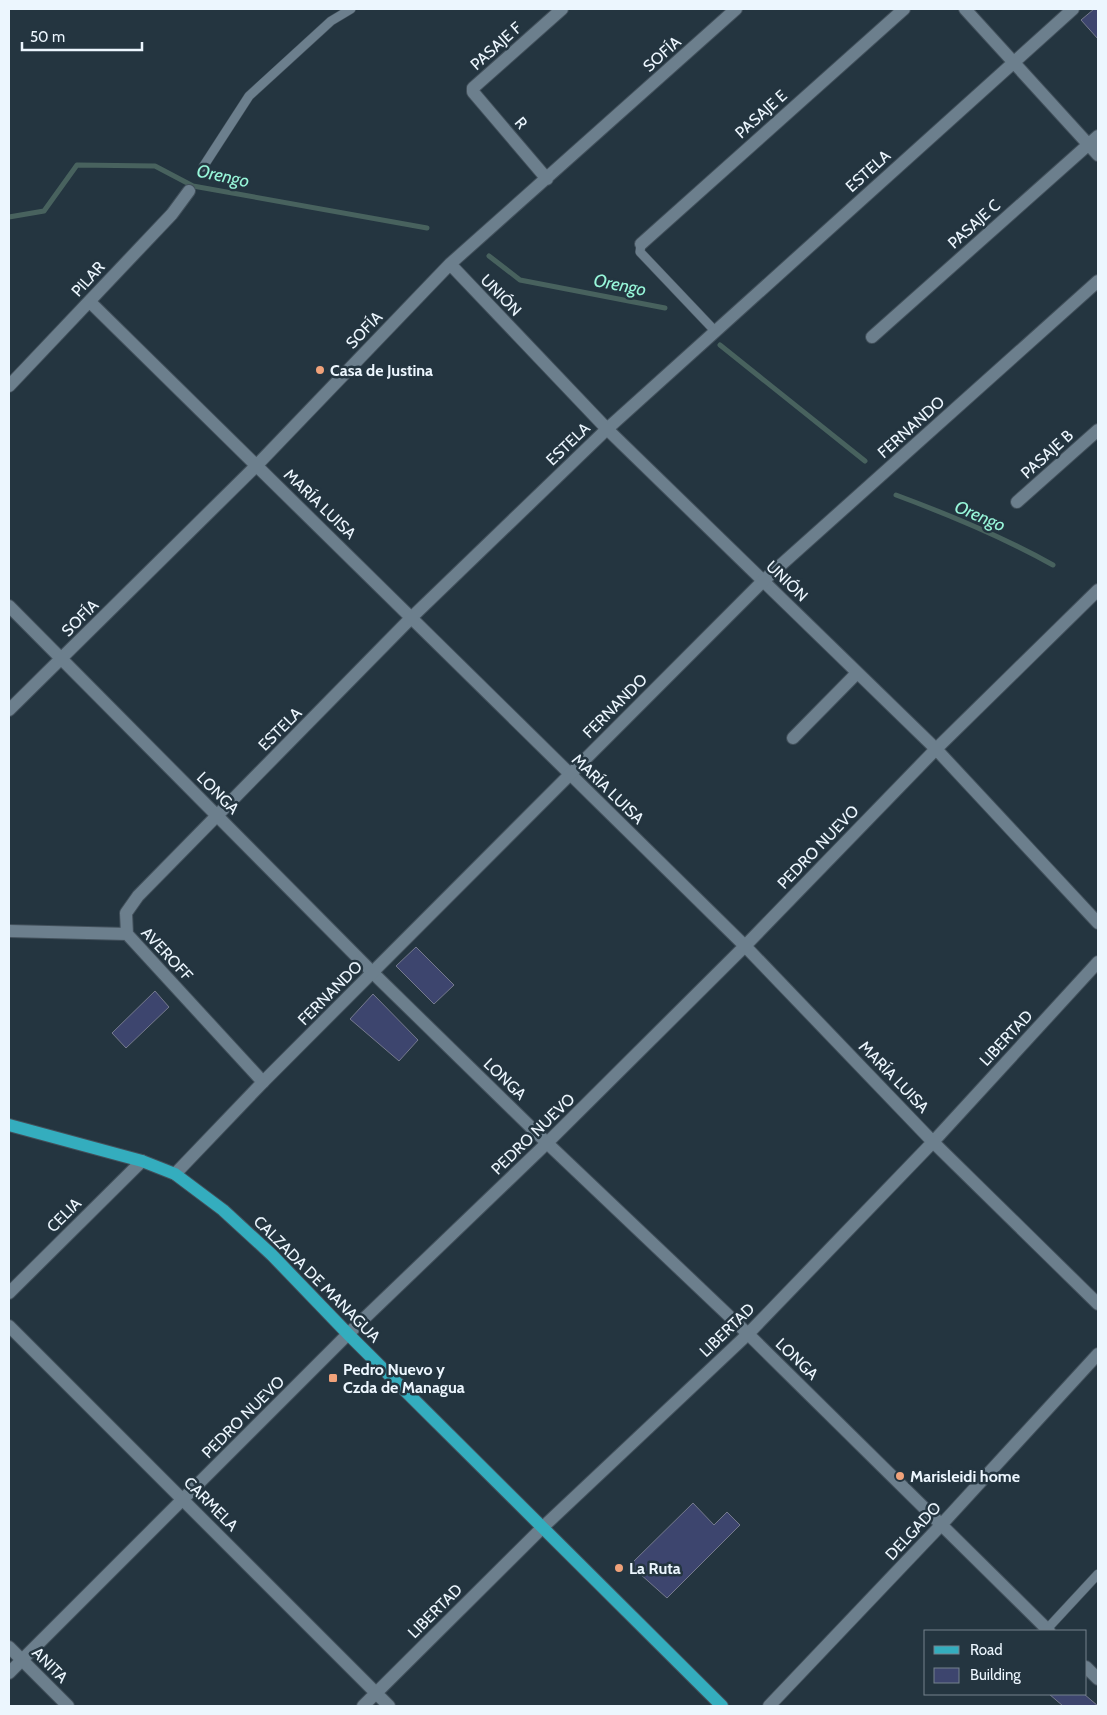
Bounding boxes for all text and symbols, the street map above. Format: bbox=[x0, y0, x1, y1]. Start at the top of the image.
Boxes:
street label: PASAJE F bbox=[466, 18, 526, 74]
scale bar bbox=[22, 20, 142, 52]
text: 50 m bbox=[30, 28, 65, 46]
street label: SOFÍA bbox=[639, 32, 685, 76]
street label: PASAJE E bbox=[731, 86, 791, 142]
street label: R bbox=[511, 113, 532, 133]
street label: ESTELA bbox=[842, 146, 894, 196]
water label: Orengo bbox=[195, 160, 251, 192]
street label: PASAJE C bbox=[944, 195, 1004, 252]
street label: PILAR bbox=[67, 257, 109, 301]
water label: Orengo bbox=[592, 269, 648, 301]
street label: UNIÓN bbox=[477, 270, 525, 320]
street label: SOFÍA bbox=[342, 307, 386, 352]
place label: Casa de Justina bbox=[330, 361, 433, 380]
marker: Casa de Justina bbox=[314, 364, 326, 376]
street label: FERNANDO bbox=[874, 392, 948, 462]
street label: ESTELA bbox=[542, 418, 594, 469]
street label: PASAJE B bbox=[1017, 425, 1077, 482]
street label: MARÍA LUISA bbox=[280, 465, 360, 543]
water label: Orengo bbox=[951, 495, 1009, 537]
street label: UNIÓN bbox=[762, 557, 812, 605]
street label: SOFÍA bbox=[58, 596, 102, 640]
street label: FERNANDO bbox=[579, 670, 651, 742]
street label: ESTELA bbox=[254, 703, 306, 755]
street label: MARÍA LUISA bbox=[568, 750, 648, 828]
street label: LONGA bbox=[193, 768, 243, 818]
street label: PEDRO NUEVO bbox=[773, 801, 863, 893]
street label: AVEROFF bbox=[137, 923, 197, 985]
street label: FERNANDO bbox=[294, 957, 366, 1029]
street label: LIBERTAD bbox=[975, 1006, 1037, 1070]
street label: MARÍA LUISA bbox=[855, 1037, 933, 1117]
street label: LONGA bbox=[480, 1054, 530, 1104]
street label: PEDRO NUEVO bbox=[487, 1089, 579, 1179]
street label: CELIA bbox=[43, 1194, 85, 1236]
street label: CALZADA DE MANAGUA bbox=[250, 1212, 384, 1346]
street label: LIBERTAD bbox=[696, 1299, 758, 1361]
street label: LONGA bbox=[772, 1334, 822, 1384]
place label: Pedro Nuevo y Czda de Managua bbox=[343, 1360, 465, 1397]
street label: PEDRO NUEVO bbox=[198, 1372, 288, 1462]
marker: Pedro Nuevo y Czda de Managua bbox=[327, 1372, 339, 1384]
place label: Marisleidi home bbox=[910, 1467, 1020, 1486]
marker: Marisleidi home bbox=[894, 1470, 906, 1482]
street label: CARMELA bbox=[180, 1473, 242, 1535]
street label: DELGADO bbox=[881, 1498, 945, 1564]
place label: La Ruta bbox=[629, 1559, 681, 1578]
marker: La Ruta bbox=[613, 1562, 625, 1574]
street label: LIBERTAD bbox=[404, 1580, 466, 1642]
legend bbox=[924, 1630, 1087, 1695]
text: Road bbox=[970, 1641, 1003, 1659]
street label: ANITA bbox=[28, 1643, 72, 1687]
text: Building bbox=[970, 1666, 1021, 1684]

